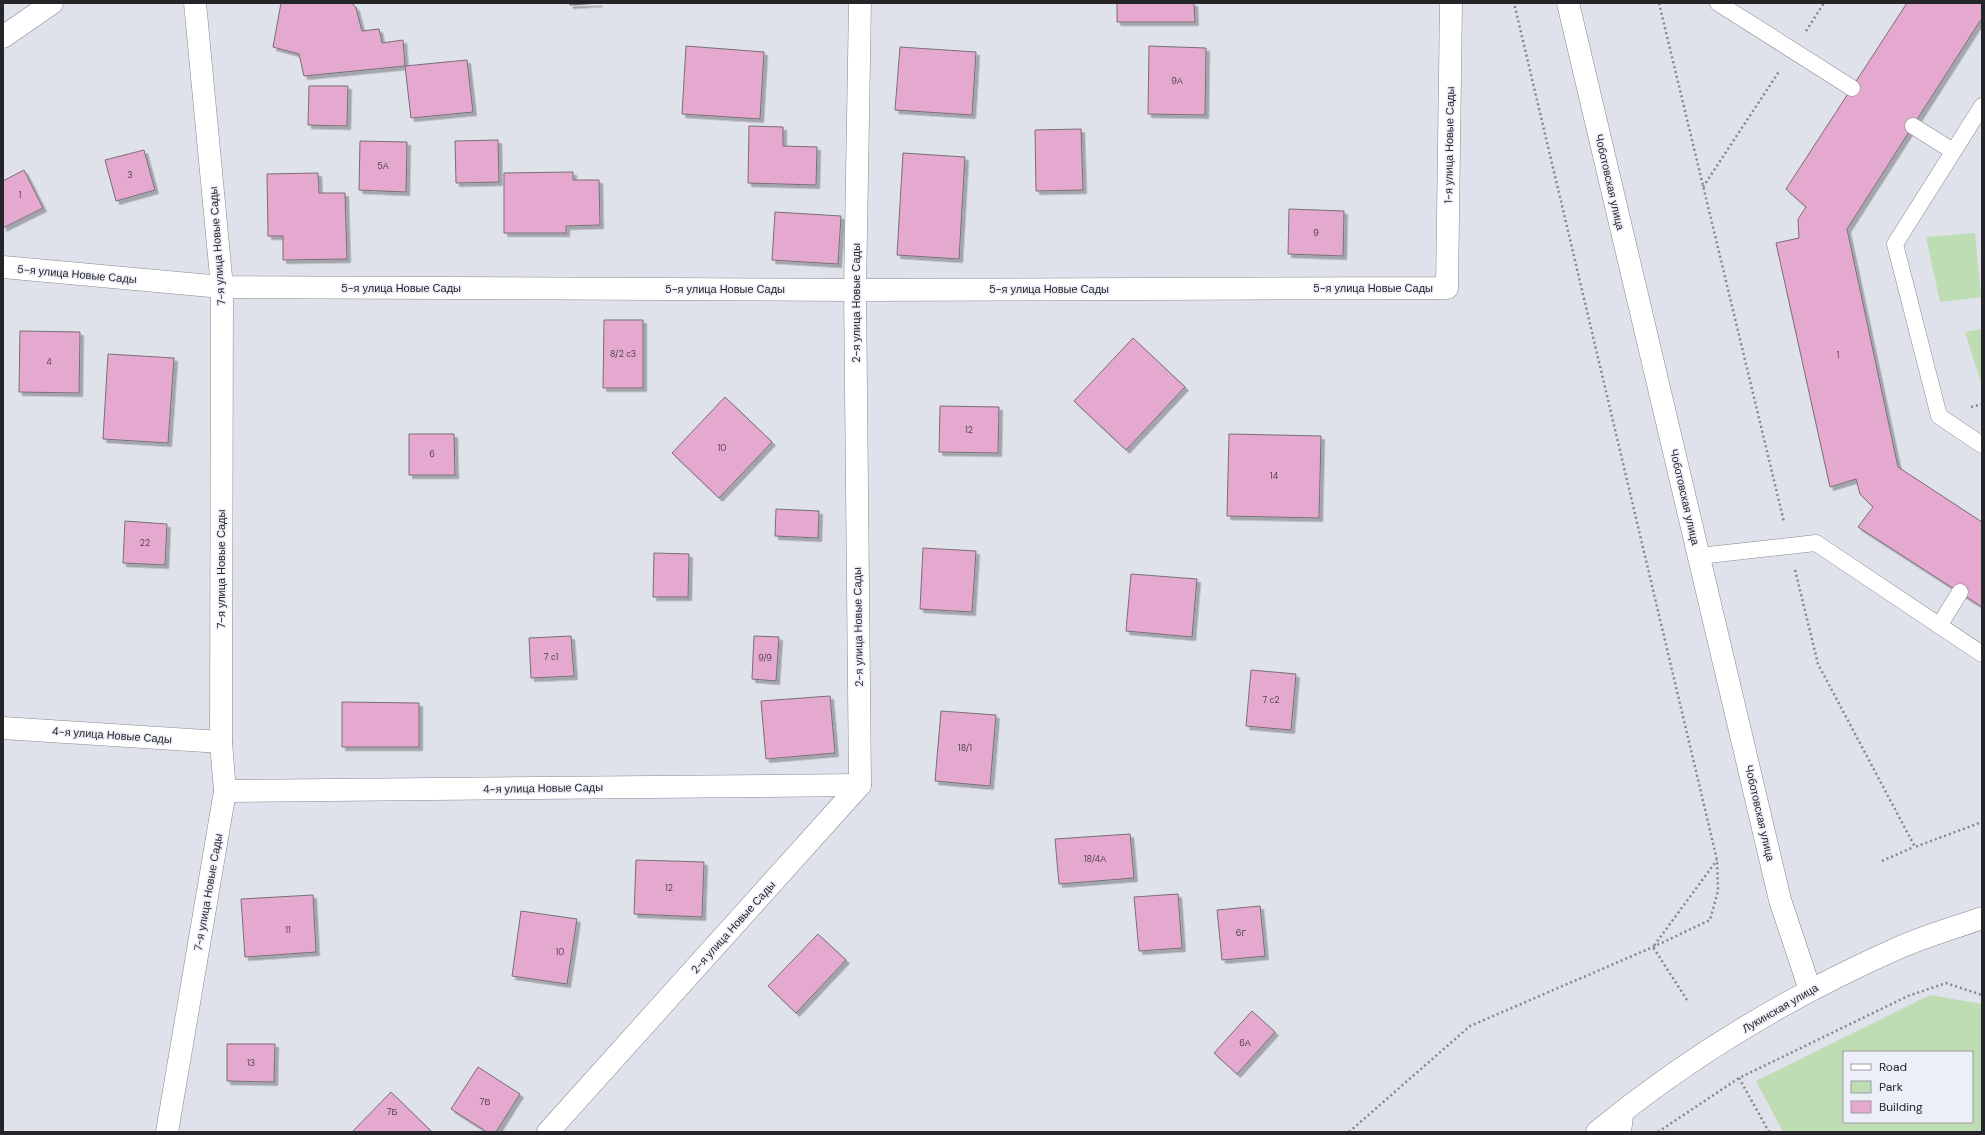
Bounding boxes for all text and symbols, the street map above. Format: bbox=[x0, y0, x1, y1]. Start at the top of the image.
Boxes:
house number: 9А bbox=[1171, 75, 1183, 87]
street label: 1-я улица Новые Сады bbox=[1441, 86, 1457, 204]
street label: Чоботовская улица bbox=[1592, 133, 1628, 232]
house number: 5А bbox=[377, 160, 389, 172]
house number: 3 bbox=[127, 169, 133, 181]
street label: 7-я улица Новые Сады bbox=[206, 186, 228, 306]
house number: 1 bbox=[19, 189, 22, 201]
house number: 9 bbox=[1313, 227, 1319, 239]
street label: 2-я улица Новые Сады bbox=[849, 243, 863, 363]
street label: 5-я улица Новые Сады bbox=[17, 262, 138, 286]
street label: 5-я улица Новые Сады bbox=[341, 281, 461, 295]
street label: 5-я улица Новые Сады bbox=[1313, 281, 1433, 295]
street label: 5-я улица Новые Сады bbox=[665, 282, 785, 296]
street label: 5-я улица Новые Сады bbox=[989, 282, 1109, 296]
house number: 8/2 с3 bbox=[610, 348, 636, 360]
house number: 1 bbox=[1837, 349, 1840, 361]
house number: 4 bbox=[46, 356, 52, 368]
house number: 12 bbox=[965, 424, 973, 436]
house number: 10 bbox=[718, 442, 726, 454]
house number: 6 bbox=[429, 448, 435, 460]
street label: Чоботовская улица bbox=[1667, 448, 1703, 547]
house number: 14 bbox=[1270, 470, 1279, 482]
street label: 7-я улица Новые Сады bbox=[214, 509, 228, 628]
house number: 22 bbox=[140, 537, 150, 549]
street label: 2-я улица Новые Сады bbox=[850, 567, 866, 687]
house number: 7 с1 bbox=[544, 651, 558, 663]
house number: 9/9 bbox=[758, 652, 772, 664]
house number: 7 с2 bbox=[1263, 694, 1279, 706]
street label: 4-я улица Новые Сады bbox=[52, 724, 172, 746]
house number: 18/1 bbox=[958, 742, 972, 754]
street label: Чоботовская улица bbox=[1742, 764, 1778, 863]
street label: 4-я улица Новые Сады bbox=[483, 780, 603, 796]
street label: 7-я улица Новые Сады bbox=[191, 832, 225, 952]
house number: 18/4А bbox=[1084, 853, 1106, 865]
street label: 2-я улица Новые Сады bbox=[688, 878, 778, 976]
house number: 12 bbox=[665, 882, 673, 894]
house number: 11 bbox=[285, 924, 291, 936]
house number: 6Г bbox=[1236, 927, 1246, 939]
house number: 10 bbox=[556, 946, 564, 958]
street label: Лукинская улица bbox=[1739, 980, 1821, 1035]
house number: 6А bbox=[1239, 1037, 1251, 1049]
legend bbox=[1843, 1051, 1973, 1123]
house number: 13 bbox=[247, 1057, 255, 1069]
text: Road bbox=[1879, 1059, 1907, 1075]
text: Park bbox=[1879, 1079, 1903, 1095]
house number: 7В bbox=[480, 1096, 490, 1108]
text: Building bbox=[1879, 1099, 1923, 1115]
house number: 7Б bbox=[387, 1106, 397, 1118]

